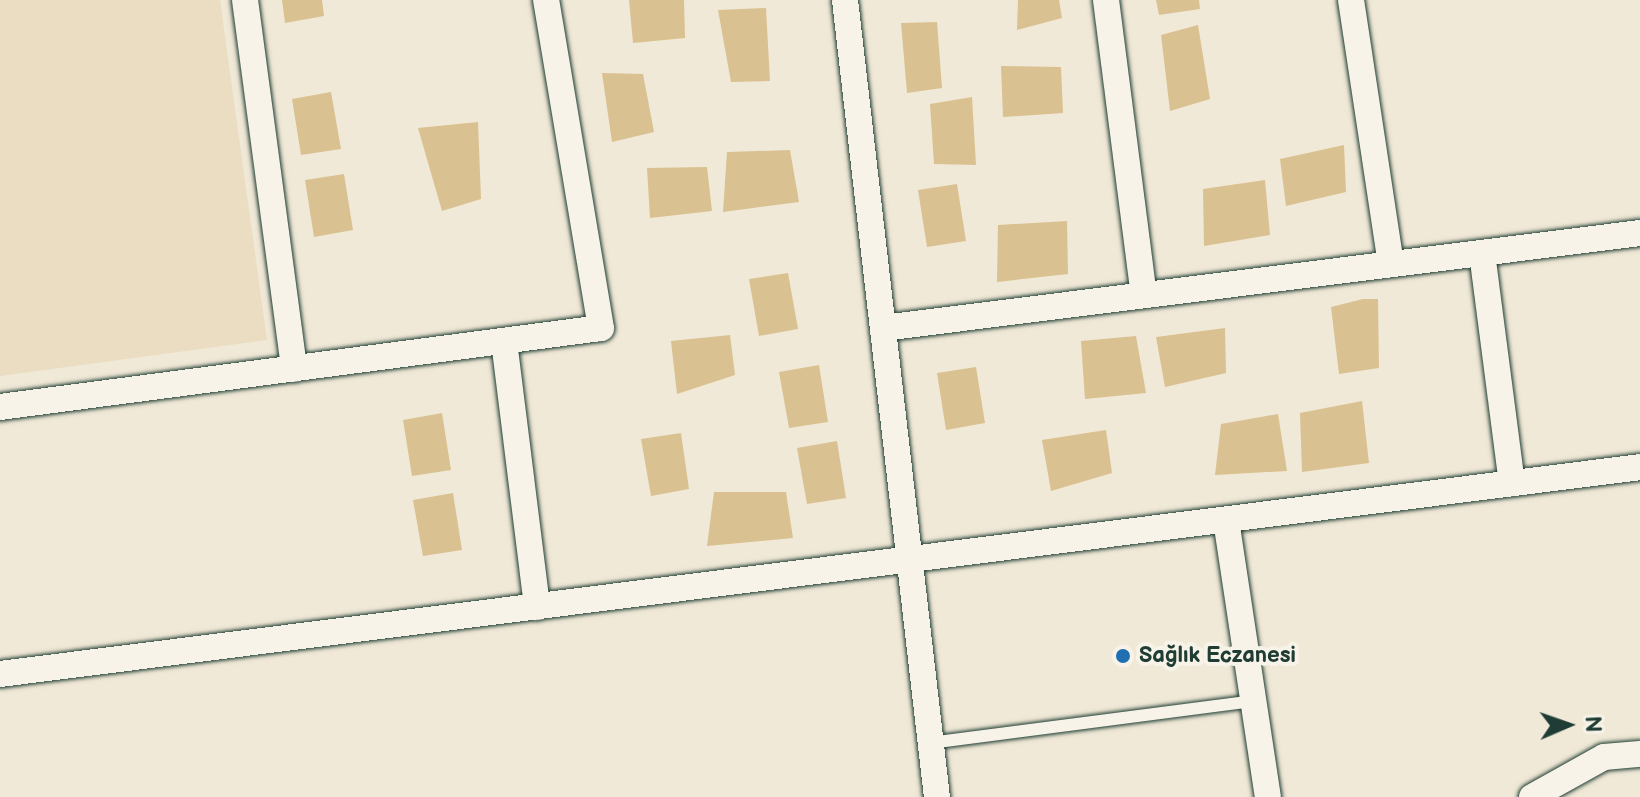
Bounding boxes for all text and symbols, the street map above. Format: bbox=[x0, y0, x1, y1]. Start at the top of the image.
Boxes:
place label: Sağlık Eczanesi bbox=[1139, 643, 1296, 669]
marker: Sağlık Eczanesi bbox=[1114, 647, 1132, 665]
north arrow bbox=[1528, 685, 1608, 765]
text: N bbox=[1579, 715, 1606, 733]

